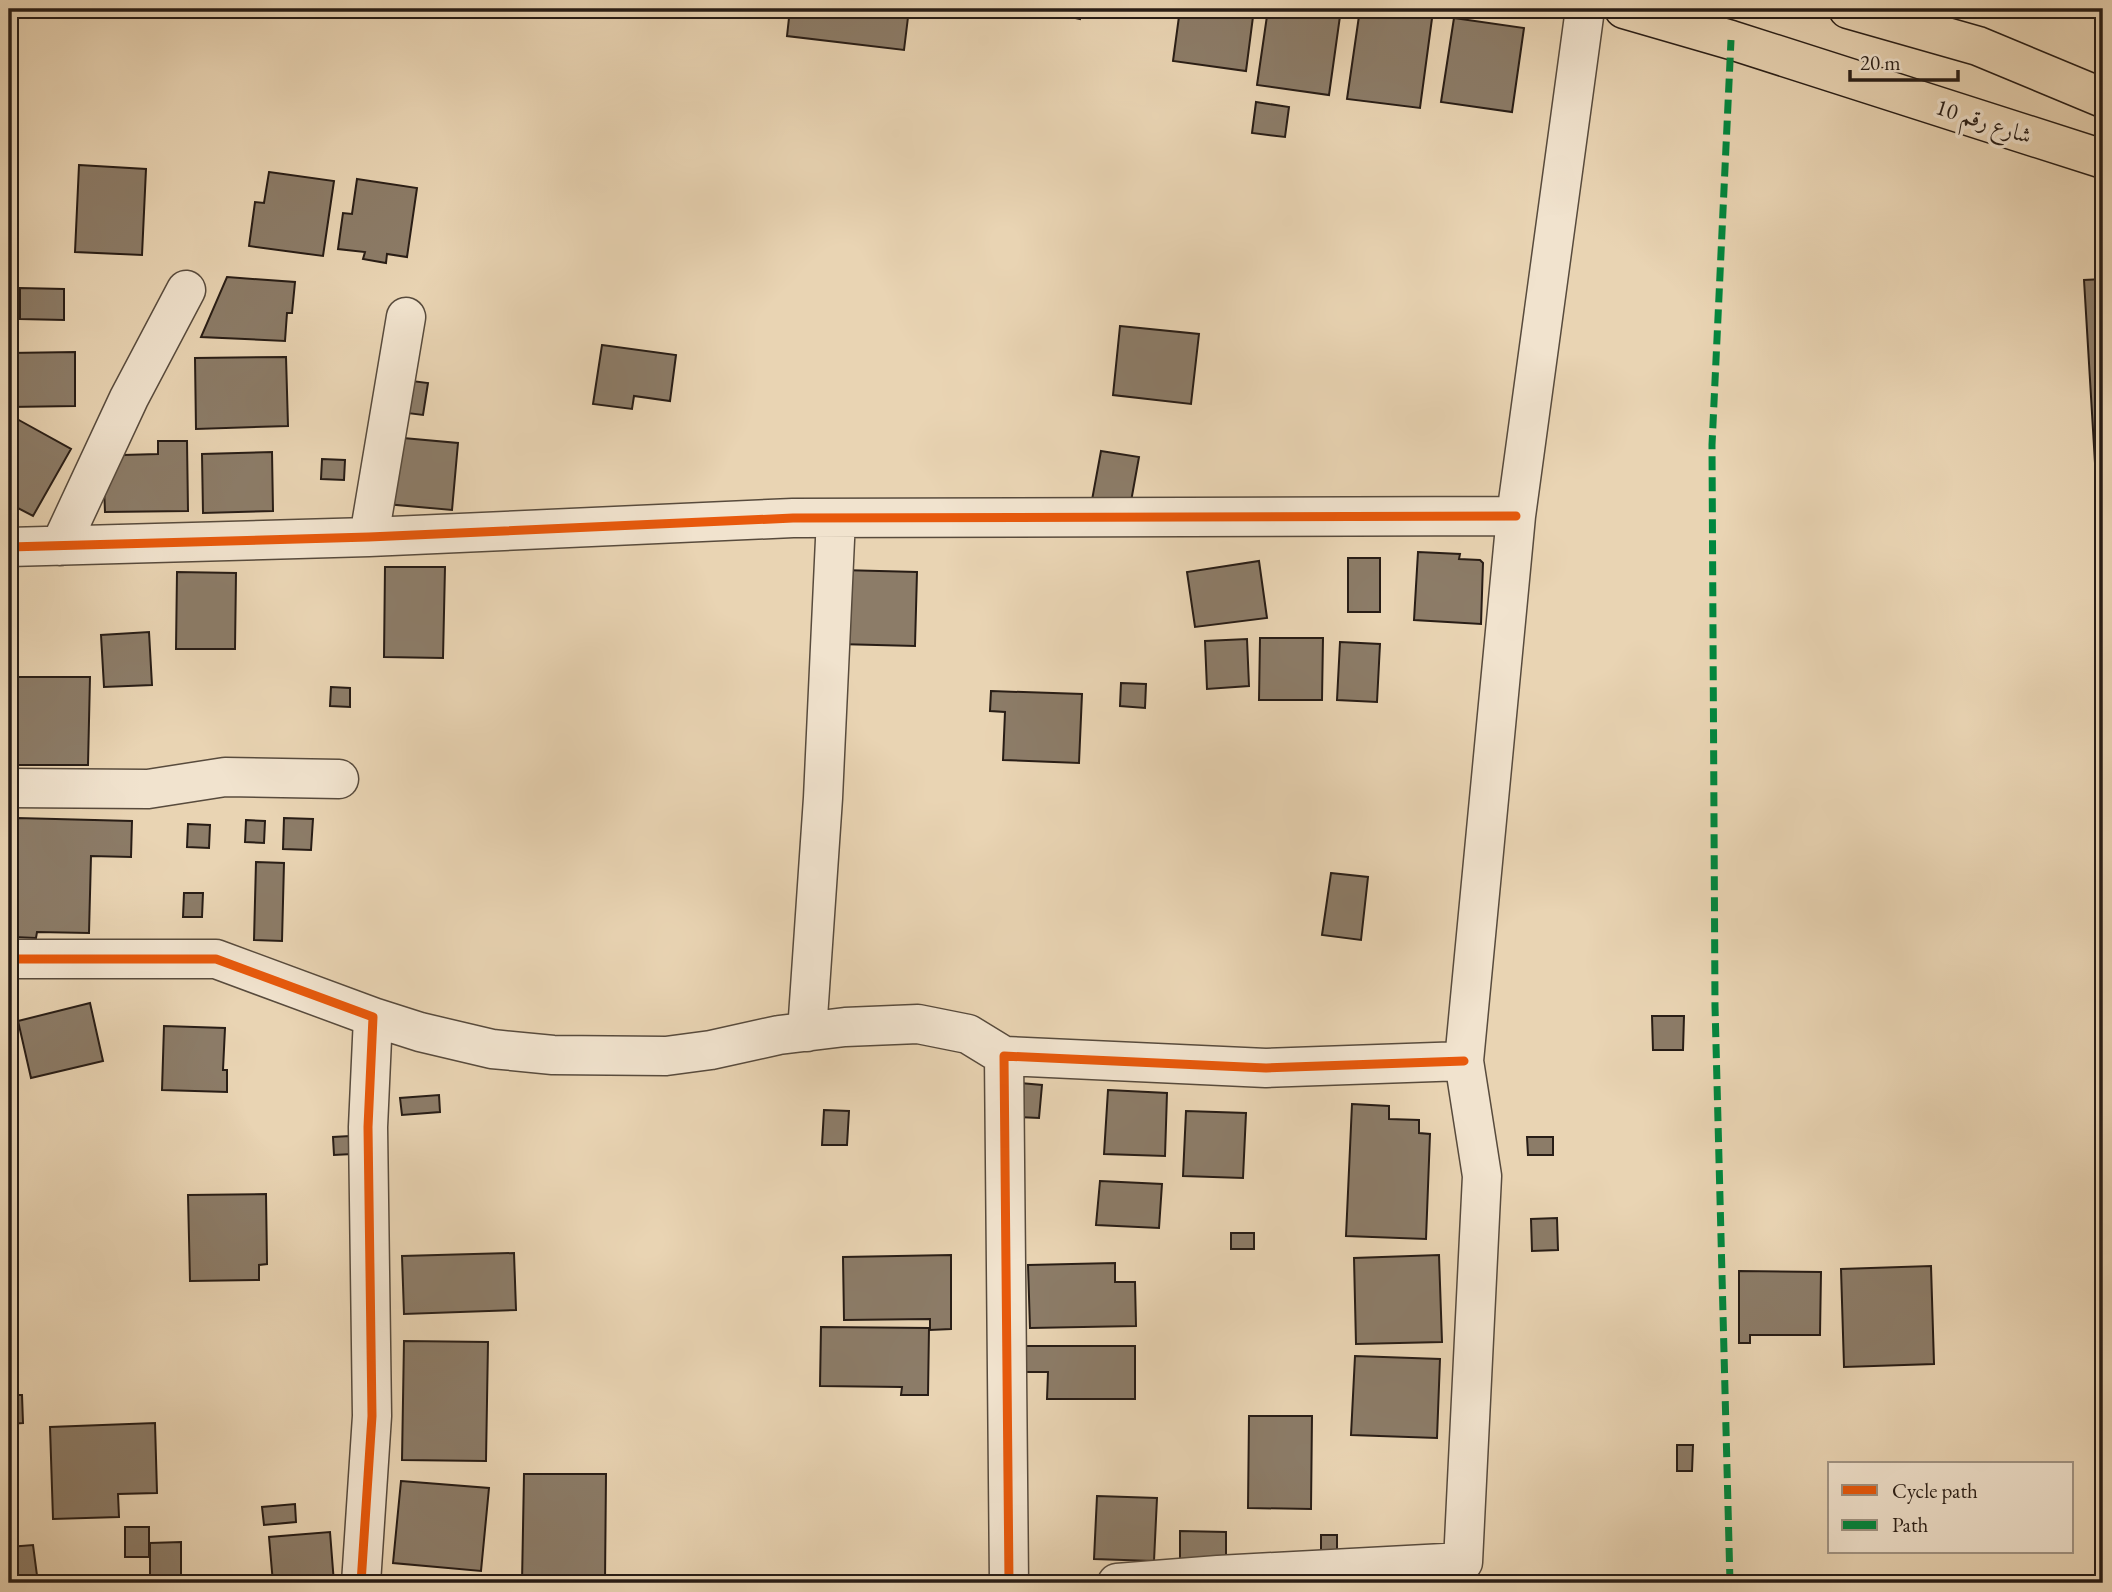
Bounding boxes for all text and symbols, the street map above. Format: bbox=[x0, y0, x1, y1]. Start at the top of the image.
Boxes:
scale bar bbox=[1850, 38, 1958, 82]
text: 20 m bbox=[1860, 49, 1901, 76]
street label: شارع رقم 10 bbox=[1930, 91, 2036, 157]
legend bbox=[1828, 1462, 2074, 1554]
text: Cycle path bbox=[1892, 1477, 1978, 1504]
text: Path bbox=[1892, 1511, 1929, 1538]

